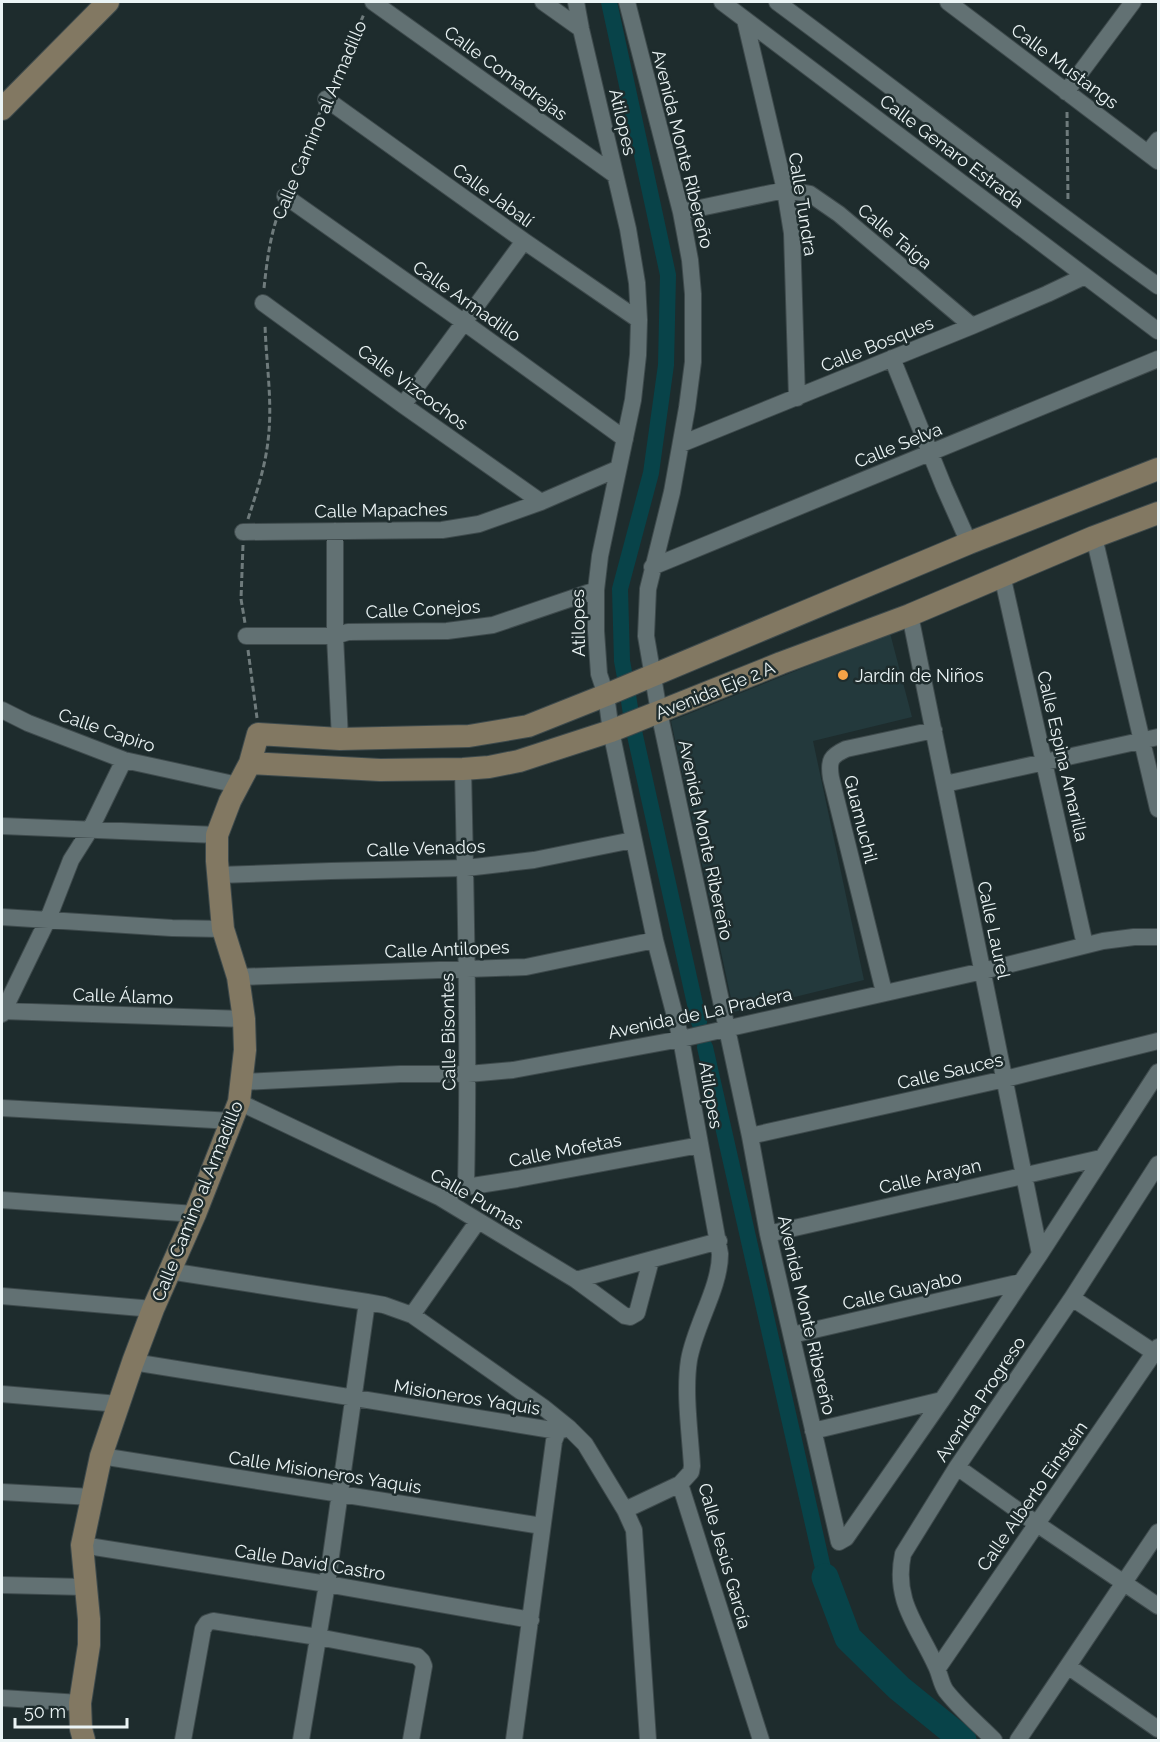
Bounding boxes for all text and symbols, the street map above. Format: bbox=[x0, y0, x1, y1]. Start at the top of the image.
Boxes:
street label: Calle Camino al Armadillo bbox=[267, 17, 371, 223]
street label: Calle Mustangs bbox=[1007, 19, 1123, 113]
street label: Calle Comadrejas bbox=[440, 21, 572, 125]
street label: Avenida Monte Ribereño bbox=[648, 47, 718, 251]
street label: Atilopes bbox=[605, 87, 641, 158]
street label: Calle Genaro Estrada bbox=[876, 90, 1028, 212]
street label: Calle Tundra bbox=[784, 151, 822, 257]
street label: Calle Jabalí bbox=[449, 159, 538, 231]
street label: Calle Taiga bbox=[854, 199, 936, 273]
street label: Calle Armadillo bbox=[409, 256, 525, 346]
street label: Calle Bosques bbox=[818, 312, 937, 376]
street label: Calle Vizcochos bbox=[354, 340, 473, 434]
street label: Calle Selva bbox=[851, 418, 945, 472]
street label: Calle Mapaches bbox=[314, 498, 448, 522]
street label: Atilopes bbox=[567, 589, 589, 657]
street label: Calle Conejos bbox=[365, 595, 481, 622]
street label: Avenida Eje 2 A bbox=[652, 656, 778, 724]
place label: Jardín de Niños bbox=[855, 665, 984, 686]
marker: Jardín de Niños bbox=[836, 668, 850, 682]
street label: Calle Espina Amarilla bbox=[1033, 669, 1093, 843]
street label: Calle Capiro bbox=[56, 704, 158, 756]
street label: Avenida Monte Ribereño bbox=[674, 738, 738, 942]
street label: Guamuchil bbox=[840, 773, 882, 865]
street label: Calle Venados bbox=[366, 835, 486, 861]
street label: Calle Laurel bbox=[973, 879, 1015, 981]
street label: Calle Antilopes bbox=[384, 936, 510, 962]
street label: Calle Bisontes bbox=[436, 973, 460, 1091]
street label: Calle Álamo bbox=[72, 983, 174, 1008]
street label: Avenida de La Pradera bbox=[606, 983, 794, 1043]
street label: Calle Sauces bbox=[895, 1049, 1005, 1093]
street label: Atilopes bbox=[695, 1060, 727, 1130]
street label: Calle Camino al Armadillo bbox=[147, 1098, 247, 1304]
street label: Calle Mofetas bbox=[507, 1129, 623, 1171]
street label: Calle Arayan bbox=[877, 1154, 983, 1198]
street label: Calle Pumas bbox=[427, 1164, 528, 1234]
street label: Avenida Monte Ribereño bbox=[774, 1213, 840, 1417]
street label: Calle Guayabo bbox=[841, 1266, 964, 1314]
street label: Avenida Progreso bbox=[930, 1332, 1030, 1466]
street label: Misioneros Yaquis bbox=[392, 1375, 542, 1419]
street label: Calle Alberto Einstein bbox=[972, 1417, 1092, 1575]
street label: Calle Misioneros Yaquis bbox=[227, 1446, 423, 1498]
street label: Calle Jesús García bbox=[694, 1481, 756, 1631]
street label: Calle David Castro bbox=[233, 1540, 387, 1584]
scale bar bbox=[15, 1691, 128, 1729]
text: 50 m bbox=[24, 1701, 66, 1722]

